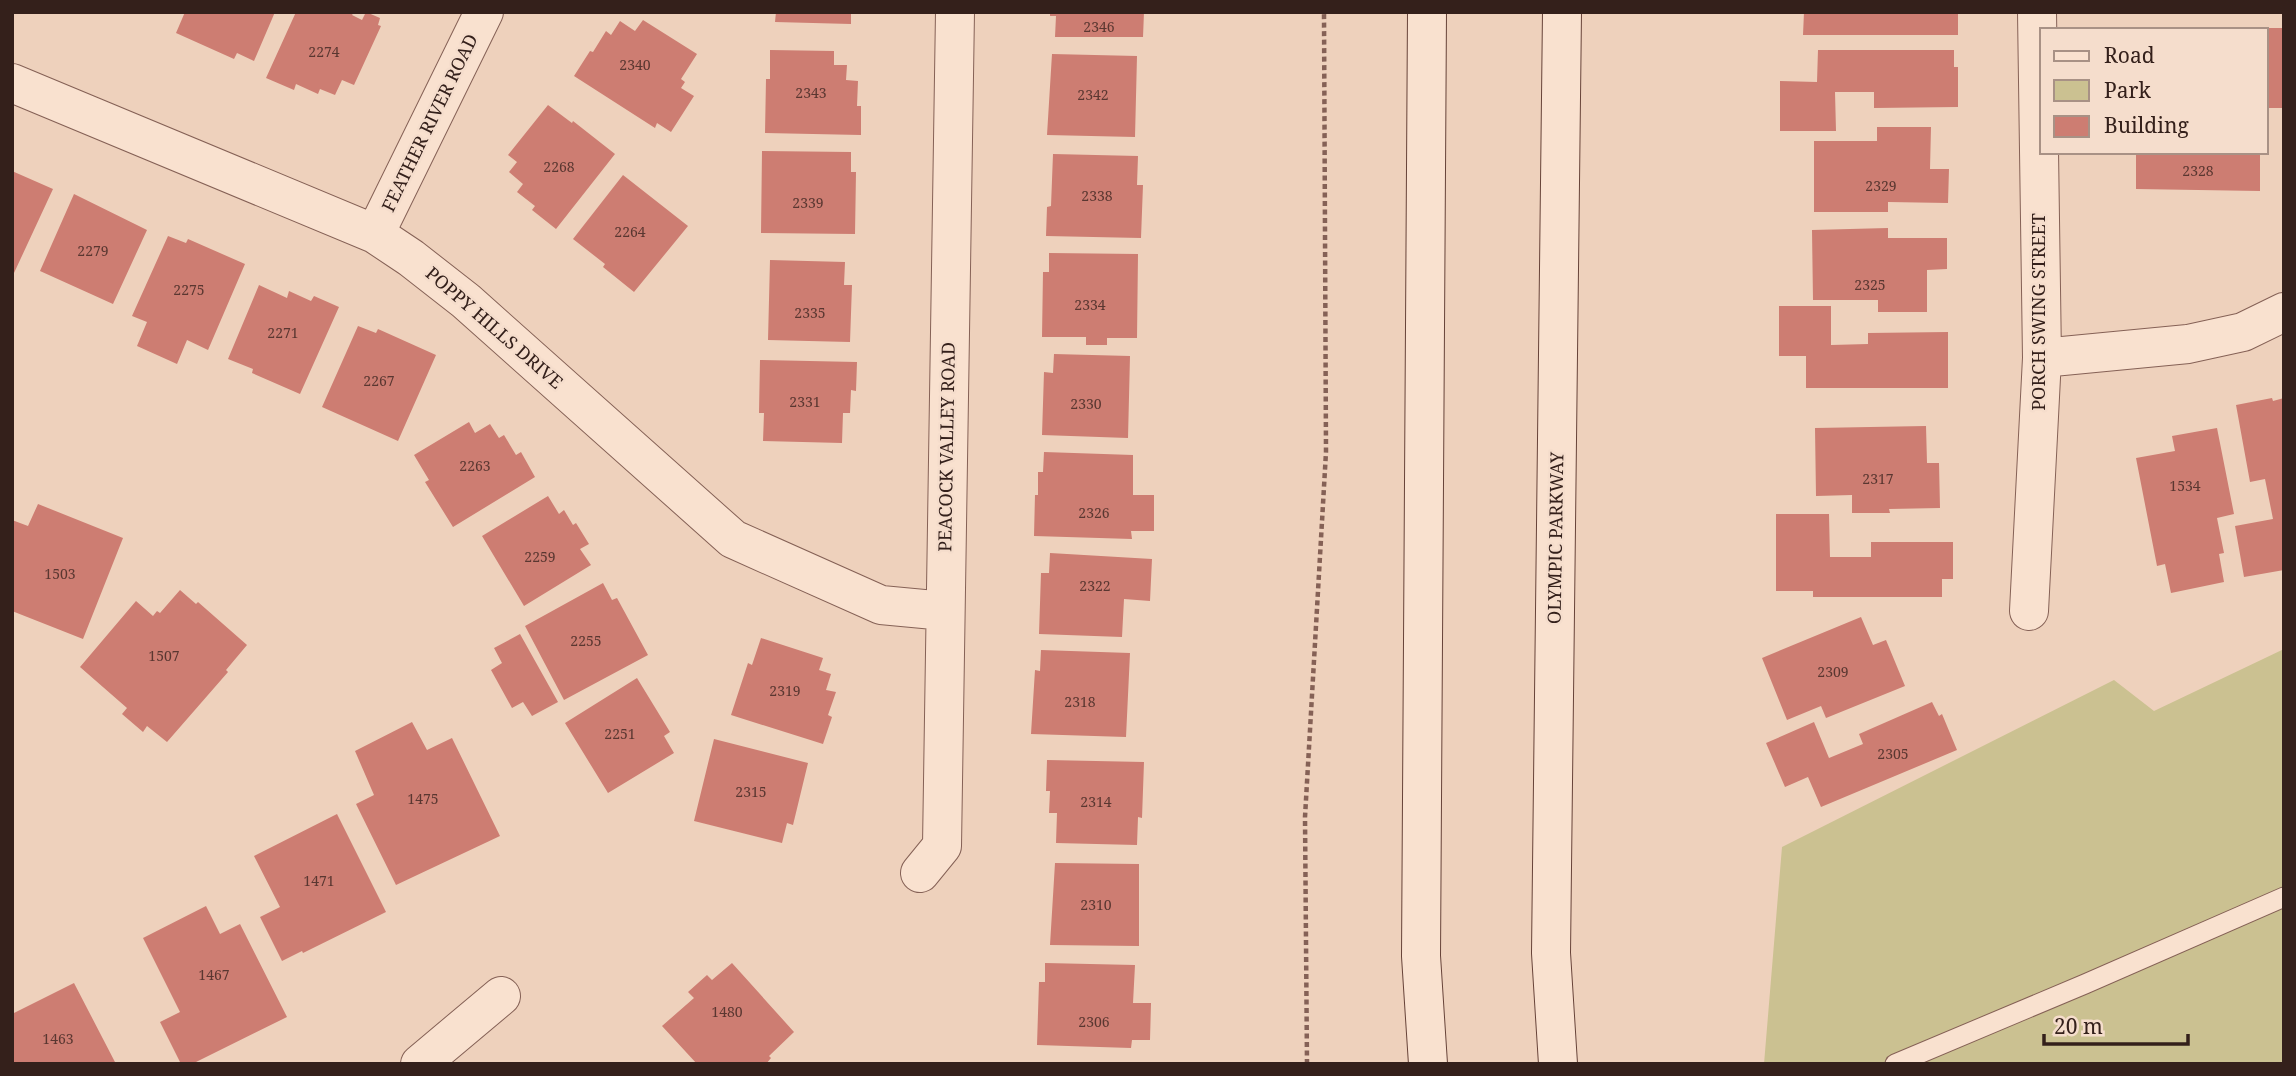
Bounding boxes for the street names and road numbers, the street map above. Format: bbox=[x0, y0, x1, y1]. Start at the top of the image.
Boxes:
street label: FEATHER RIVER ROAD bbox=[376, 30, 483, 215]
street label: PORCH SWING STREET bbox=[2026, 213, 2050, 411]
street label: POPPY HILLS DRIVE bbox=[421, 261, 568, 394]
street label: PEACOCK VALLEY ROAD bbox=[932, 342, 960, 552]
street label: OLYMPIC PARKWAY bbox=[1541, 451, 1569, 624]

